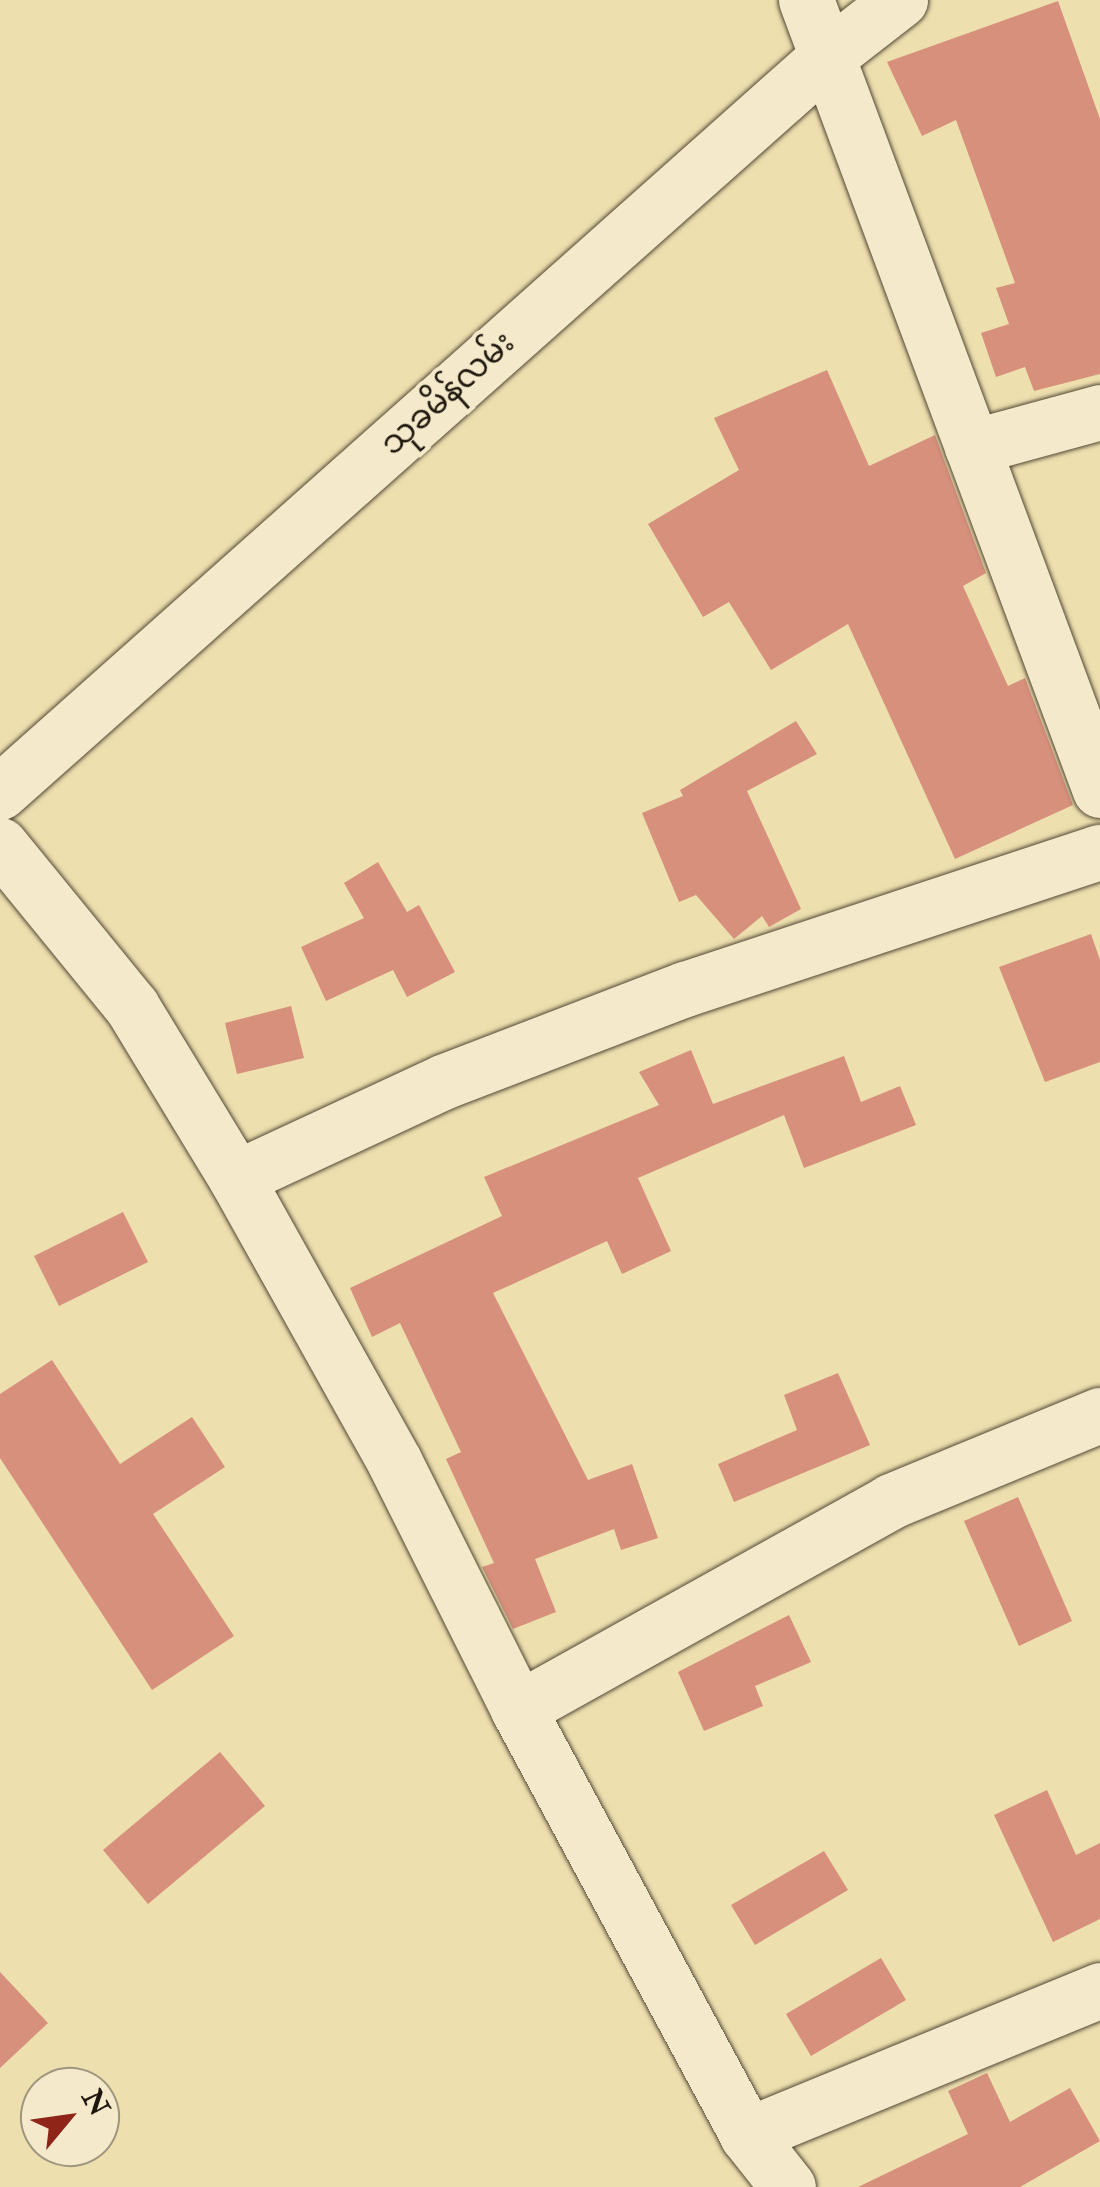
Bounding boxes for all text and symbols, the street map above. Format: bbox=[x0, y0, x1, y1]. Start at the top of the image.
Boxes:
street label: သုခမိန်လမ်း bbox=[373, 324, 523, 464]
north arrow bbox=[20, 2067, 120, 2167]
text: N bbox=[74, 2084, 116, 2123]

